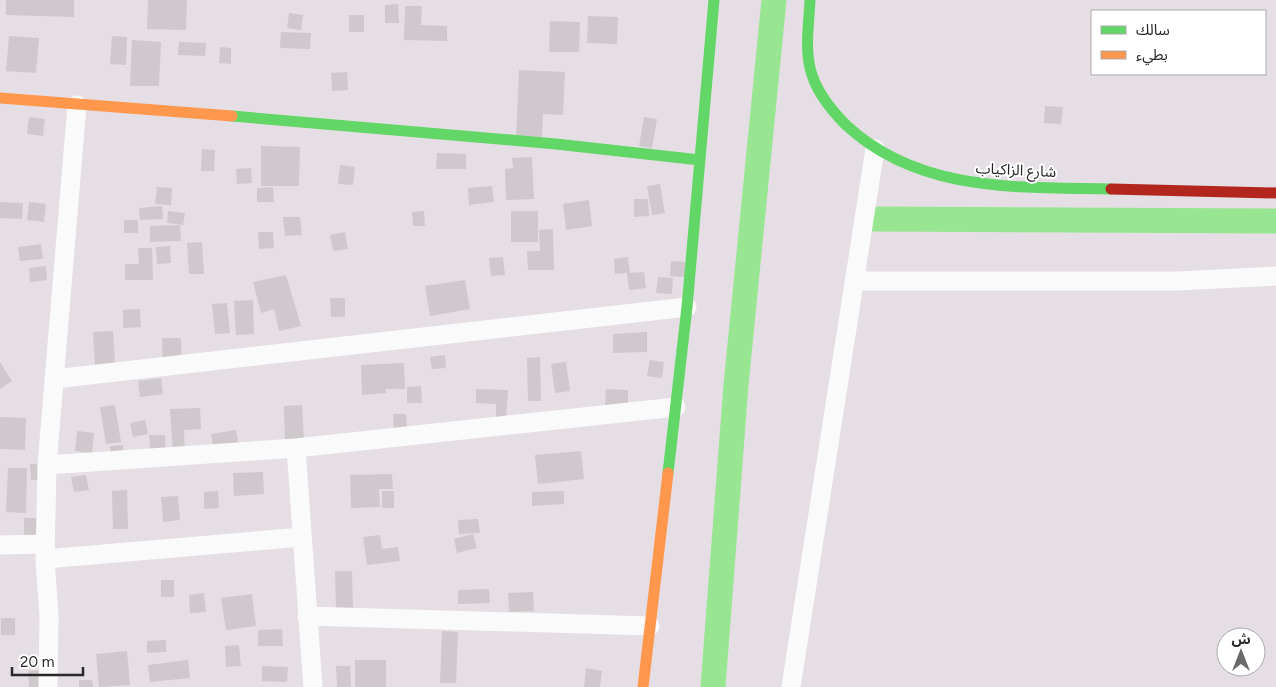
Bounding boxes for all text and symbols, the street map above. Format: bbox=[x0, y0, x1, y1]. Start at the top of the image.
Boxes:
legend bbox=[1091, 10, 1266, 75]
text: سالك bbox=[1136, 21, 1170, 39]
text: بطيء bbox=[1136, 46, 1168, 66]
street label: شارع الزاكياب bbox=[975, 159, 1057, 184]
north arrow bbox=[1216, 627, 1266, 677]
text: ش bbox=[1231, 631, 1251, 648]
scale bar bbox=[12, 644, 84, 676]
text: 20 m bbox=[20, 653, 54, 671]

